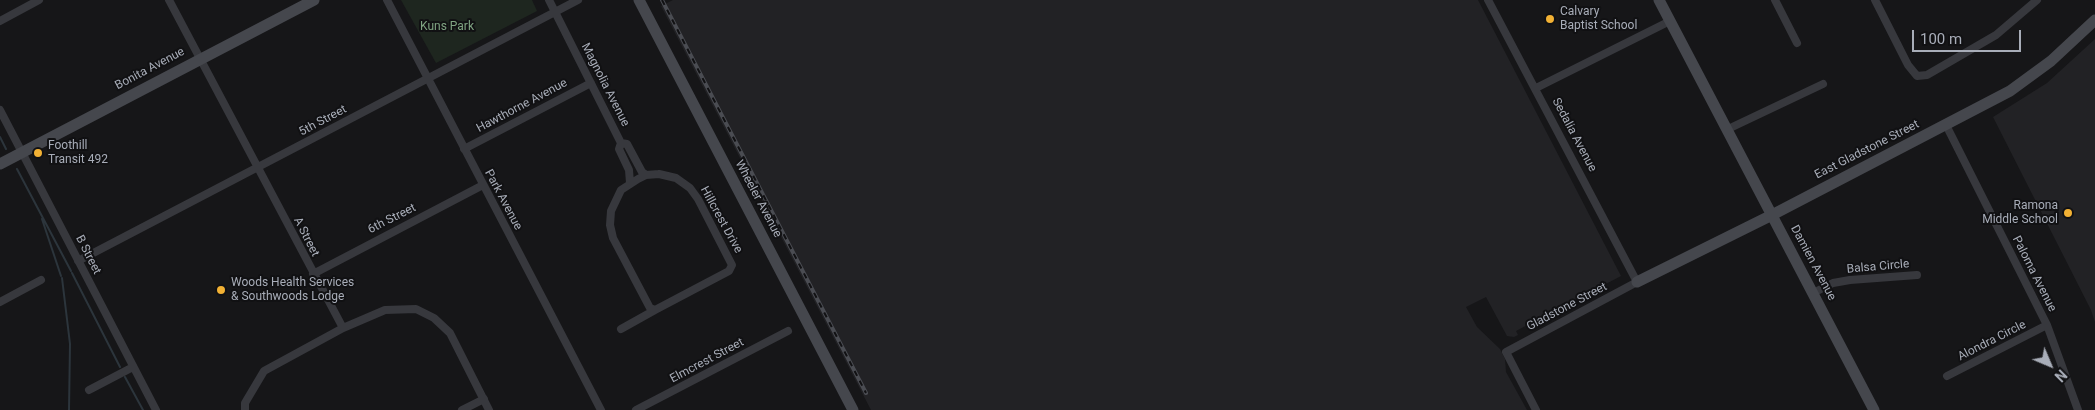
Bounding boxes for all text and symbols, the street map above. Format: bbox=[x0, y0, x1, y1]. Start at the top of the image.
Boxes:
place label: Calvary Baptist School bbox=[1560, 5, 1637, 33]
marker: Calvary Baptist School bbox=[1544, 13, 1556, 25]
park label: Kuns Park bbox=[420, 20, 474, 34]
scale bar bbox=[1915, 20, 2024, 52]
text: 100 m bbox=[1920, 30, 1962, 48]
street label: Magnolia Avenue bbox=[578, 41, 632, 129]
street label: Bonita Avenue bbox=[113, 45, 187, 93]
street label: Hawthorne Avenue bbox=[474, 76, 570, 136]
street label: Sedalia Avenue bbox=[1549, 96, 1599, 174]
street label: 5th Street bbox=[297, 102, 349, 140]
street label: East Gladstone Street bbox=[1812, 117, 1922, 183]
place label: Foothill Transit 492 bbox=[48, 139, 108, 167]
marker: Foothill Transit 492 bbox=[32, 147, 44, 159]
street label: Wheeler Avenue bbox=[732, 158, 784, 240]
street label: Park Avenue bbox=[481, 167, 525, 233]
street label: Hillcrest Drive bbox=[697, 184, 745, 256]
place label: Ramona Middle School bbox=[1982, 199, 2058, 227]
street label: 6th Street bbox=[366, 201, 418, 237]
marker: Ramona Middle School bbox=[2062, 207, 2074, 219]
street label: A Street bbox=[290, 215, 322, 259]
street label: Damien Avenue bbox=[1787, 223, 1839, 303]
street label: B Street bbox=[72, 233, 104, 277]
street label: Paloma Avenue bbox=[2009, 234, 2059, 314]
street label: Balsa Circle bbox=[1846, 257, 1910, 277]
place label: Woods Health Services & Southwoods Lodge bbox=[231, 276, 354, 304]
street label: Gladstone Street bbox=[1524, 280, 1610, 334]
marker: Woods Health Services & Southwoods Lodge bbox=[215, 284, 227, 296]
street label: Alondra Circle bbox=[1956, 318, 2028, 364]
street label: Elmcrest Street bbox=[668, 335, 746, 387]
north arrow bbox=[2025, 340, 2075, 390]
text: N bbox=[2051, 366, 2070, 385]

